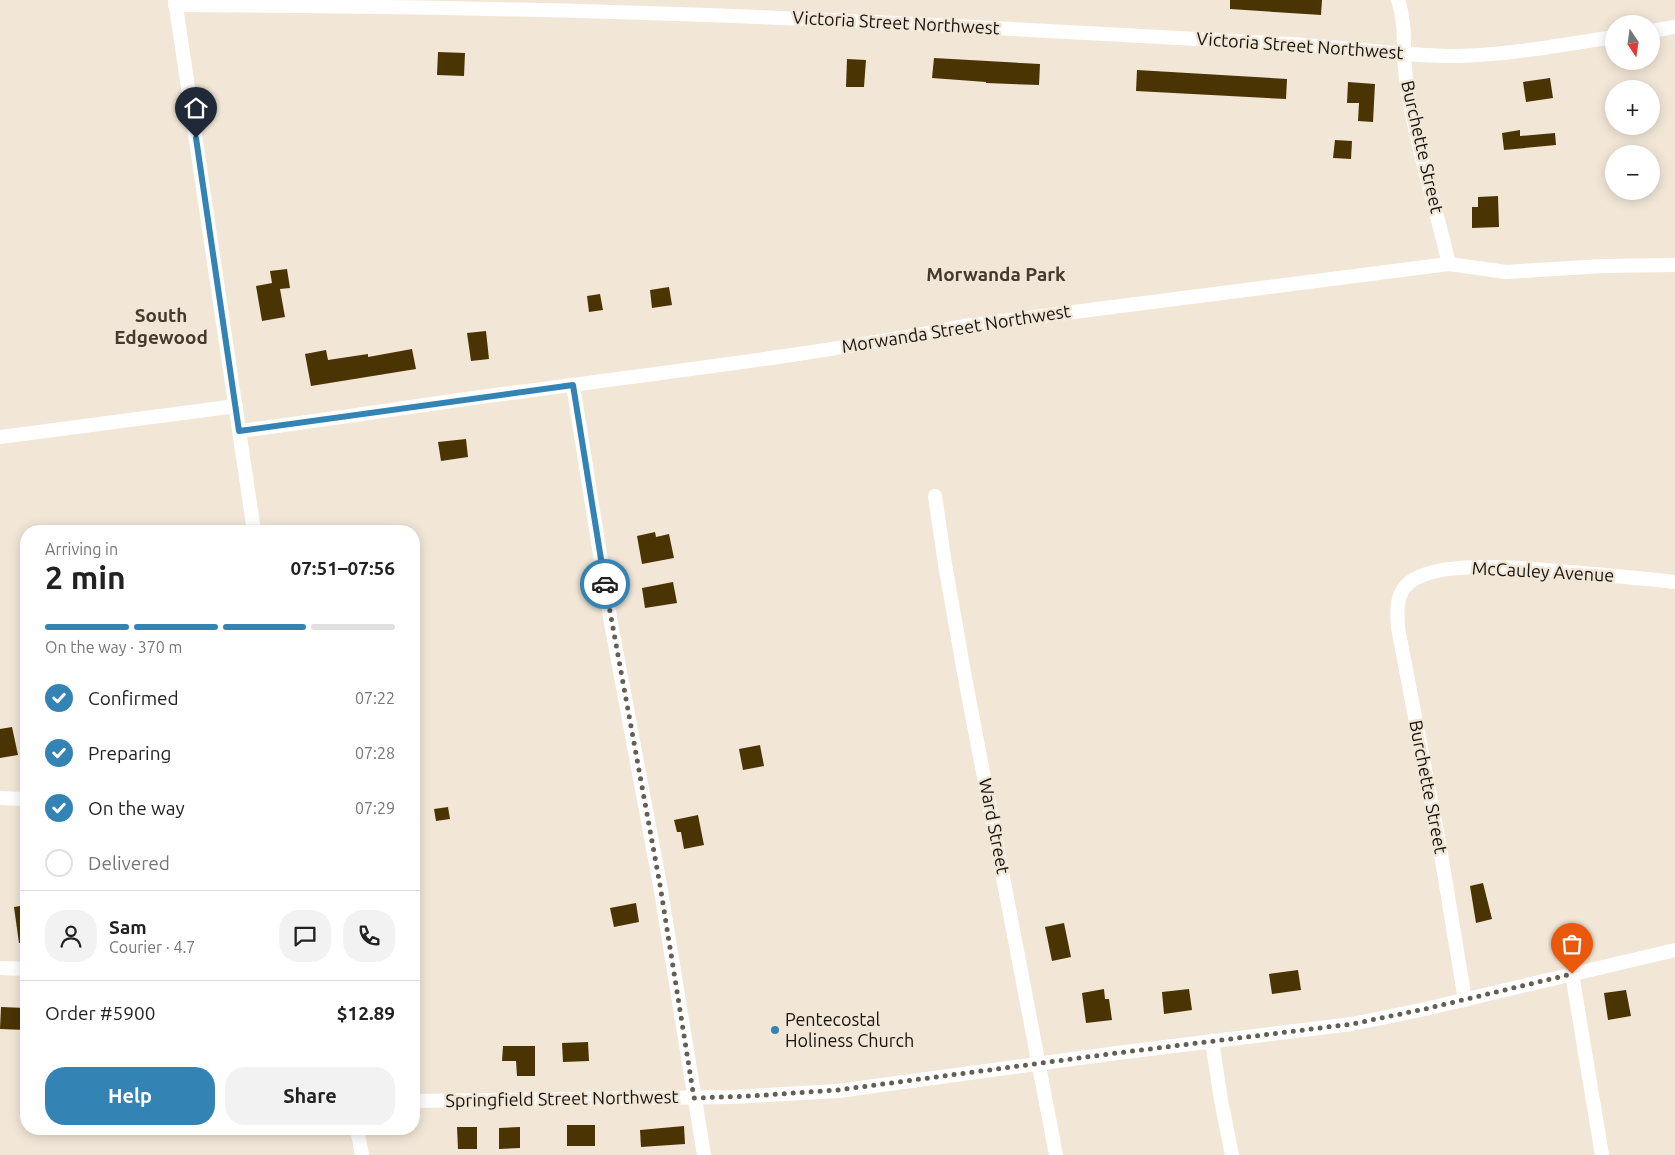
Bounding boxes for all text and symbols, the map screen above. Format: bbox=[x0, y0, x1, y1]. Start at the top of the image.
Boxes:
street label: Victoria Street Northwest bbox=[792, 7, 1000, 37]
north arrow bbox=[1605, 15, 1660, 70]
map controls bbox=[1605, 15, 1660, 200]
street label: Victoria Street Northwest bbox=[1196, 28, 1404, 62]
street label: Burchette Street bbox=[1398, 78, 1448, 215]
button: + bbox=[1605, 80, 1660, 135]
pin bbox=[175, 87, 217, 138]
icon: home bbox=[182, 94, 210, 122]
button: − bbox=[1605, 145, 1660, 200]
district label: Morwanda Park bbox=[926, 263, 1066, 285]
street label: Morwanda Street Northwest bbox=[840, 300, 1072, 356]
district label: South Edgewood bbox=[114, 304, 208, 348]
text: Arriving in bbox=[45, 540, 118, 558]
text: 07:51–07:56 bbox=[290, 557, 395, 579]
street label: McCauley Avenue bbox=[1471, 557, 1615, 585]
text: 2 min bbox=[45, 559, 126, 595]
courier bbox=[580, 559, 630, 609]
icon: car bbox=[591, 570, 619, 598]
text: On the way · 370 m bbox=[45, 638, 182, 656]
icon: check bbox=[45, 684, 73, 712]
text: Confirmed bbox=[88, 687, 179, 709]
text: 07:22 bbox=[355, 689, 395, 707]
street label: Burchette Street bbox=[1406, 718, 1452, 855]
icon: check bbox=[45, 739, 73, 767]
text: Preparing bbox=[88, 742, 172, 764]
text: 07:28 bbox=[355, 744, 395, 762]
street label: Ward Street bbox=[976, 776, 1014, 875]
icon: check bbox=[45, 794, 73, 822]
text: On the way bbox=[88, 797, 185, 819]
text: 07:29 bbox=[355, 799, 395, 817]
text: Delivered bbox=[88, 852, 170, 874]
button: person bbox=[45, 910, 97, 962]
button: chat bbox=[279, 910, 331, 962]
button: phone bbox=[343, 910, 395, 962]
text: Sam bbox=[109, 916, 147, 938]
pin bbox=[1551, 923, 1593, 974]
icon: bag bbox=[1558, 930, 1586, 958]
text: Courier · 4.7 bbox=[109, 938, 195, 956]
text: Order #5900 bbox=[45, 1002, 155, 1024]
text: $12.89 bbox=[337, 1002, 395, 1024]
place label: Pentecostal Holiness Church bbox=[785, 1009, 914, 1050]
marker: Pentecostal Holiness Church bbox=[769, 1024, 781, 1036]
button: Help bbox=[45, 1067, 215, 1125]
button: Share bbox=[225, 1067, 395, 1125]
street label: Springfield Street Northwest bbox=[445, 1086, 679, 1110]

